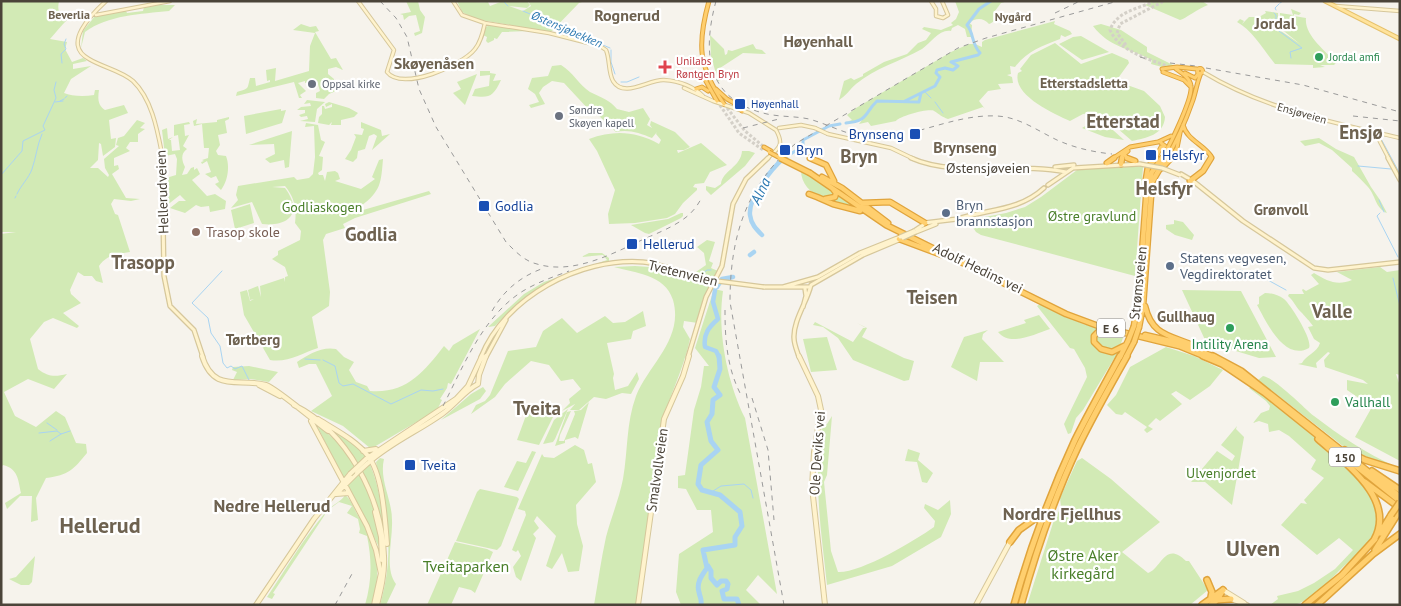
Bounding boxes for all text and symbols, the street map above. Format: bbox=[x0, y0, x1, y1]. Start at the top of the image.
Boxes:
district label: Rognerud bbox=[594, 5, 660, 25]
district label: Beverlia bbox=[48, 7, 90, 22]
water label: Østensjøbekken bbox=[529, 7, 605, 51]
district label: Nygård bbox=[995, 9, 1031, 24]
district label: Jordal bbox=[1254, 13, 1296, 33]
district label: Høyenhall bbox=[783, 31, 853, 51]
place label: Jordal amfi bbox=[1328, 50, 1380, 64]
marker: Jordal amfi bbox=[1313, 51, 1325, 63]
district label: Skøyenåsen bbox=[394, 53, 474, 73]
place label: Unilabs Røntgen Bryn bbox=[676, 54, 739, 81]
marker: Unilabs Røntgen Bryn bbox=[658, 60, 672, 74]
district label: Etterstadsletta bbox=[1040, 74, 1128, 92]
place label: Oppsal kirke bbox=[322, 77, 381, 91]
marker: Oppsal kirke bbox=[306, 78, 318, 90]
marker: Høyenhall bbox=[733, 97, 747, 111]
place label: Høyenhall bbox=[751, 97, 799, 111]
street label: Ensjøveien bbox=[1276, 99, 1328, 127]
place label: Søndre Skøyen kapell bbox=[569, 103, 635, 130]
district label: Etterstad bbox=[1086, 109, 1160, 133]
marker: Søndre Skøyen kapell bbox=[553, 110, 565, 122]
district label: Ensjø bbox=[1339, 120, 1383, 144]
place label: Brynseng bbox=[849, 125, 904, 143]
marker: Brynseng bbox=[908, 127, 922, 141]
district label: Brynseng bbox=[933, 137, 997, 157]
place label: Bryn bbox=[796, 141, 823, 159]
marker: Bryn bbox=[778, 143, 792, 157]
district label: Bryn bbox=[840, 144, 878, 168]
place label: Helsfyr bbox=[1162, 146, 1204, 164]
marker: Helsfyr bbox=[1144, 148, 1158, 162]
street label: Hellerudveien bbox=[152, 150, 172, 234]
street label: Østensjøveien bbox=[946, 159, 1030, 177]
water label: Alna bbox=[745, 174, 775, 208]
district label: Helsfyr bbox=[1135, 176, 1193, 200]
place label: Bryn brannstasjon bbox=[956, 196, 1033, 230]
place label: Godlia bbox=[495, 197, 533, 215]
park label: Godliaskogen bbox=[282, 198, 362, 216]
marker: Godlia bbox=[477, 199, 491, 213]
district label: Grønvoll bbox=[1254, 200, 1309, 219]
marker: Bryn brannstasjon bbox=[940, 207, 952, 219]
park label: Østre gravlund bbox=[1048, 207, 1136, 225]
district label: Godlia bbox=[345, 222, 397, 246]
place label: Trasop skole bbox=[206, 223, 280, 241]
marker: Trasop skole bbox=[190, 226, 202, 238]
place label: Hellerud bbox=[643, 235, 695, 253]
marker: Hellerud bbox=[625, 237, 639, 251]
street label: Adolf Hedins vei bbox=[930, 238, 1026, 298]
street label: Strømsveien bbox=[1125, 245, 1151, 321]
place label: Statens vegvesen, Vegdirektoratet bbox=[1179, 249, 1287, 283]
district label: Trasopp bbox=[111, 250, 175, 274]
street label: Tvetenveien bbox=[646, 256, 720, 290]
marker: Statens vegvesen, Vegdirektoratet bbox=[1164, 260, 1176, 272]
district label: Teisen bbox=[906, 285, 958, 309]
district label: Valle bbox=[1311, 299, 1352, 323]
district label: Gullhaug bbox=[1157, 307, 1215, 326]
road number: E 6 bbox=[1097, 318, 1125, 338]
marker: Intility Arena bbox=[1224, 322, 1236, 334]
district label: Tørtberg bbox=[226, 330, 280, 349]
place label: Intility Arena bbox=[1192, 335, 1268, 353]
place label: Vallhall bbox=[1344, 393, 1390, 411]
district label: Tveita bbox=[513, 396, 561, 420]
marker: Vallhall bbox=[1329, 396, 1341, 408]
street label: Ole Deviks vei bbox=[805, 410, 829, 496]
street label: Smalvollveien bbox=[642, 427, 672, 513]
road number: 150 bbox=[1329, 448, 1361, 467]
place label: Tveita bbox=[421, 456, 456, 474]
marker: Tveita bbox=[403, 458, 417, 472]
park label: Ulvenjordet bbox=[1186, 464, 1256, 482]
district label: Nedre Hellerud bbox=[214, 494, 330, 517]
district label: Nordre Fjellhus bbox=[1003, 502, 1122, 525]
district label: Hellerud bbox=[59, 511, 141, 539]
district label: Ulven bbox=[1226, 534, 1280, 562]
park label: Østre Aker kirkegård bbox=[1048, 545, 1119, 583]
park label: Tveitaparken bbox=[423, 556, 509, 576]

